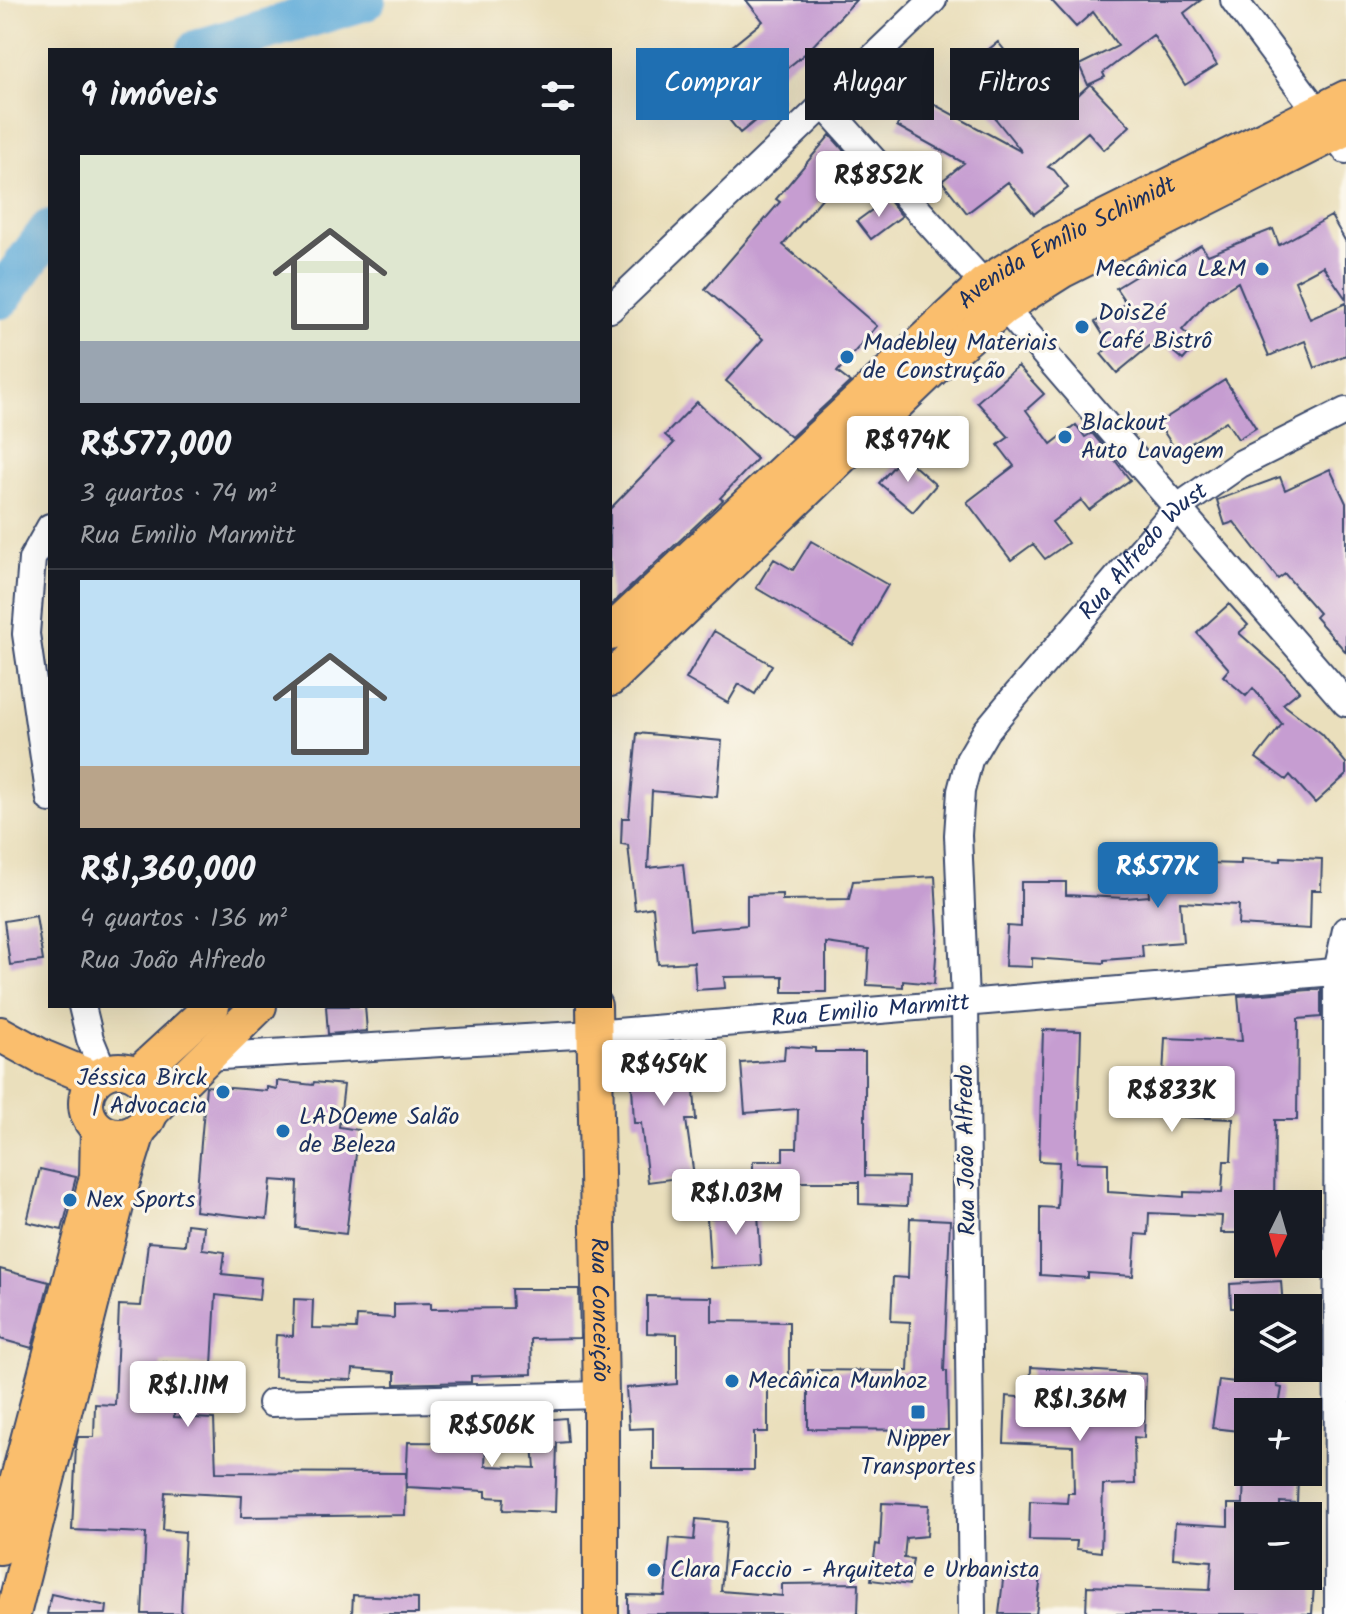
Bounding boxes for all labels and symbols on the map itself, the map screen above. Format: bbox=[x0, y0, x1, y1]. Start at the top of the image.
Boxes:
pin: R$852K bbox=[814, 151, 944, 219]
street label: Avenida Emílio Schimidt bbox=[948, 165, 1183, 319]
place label: Mecânica L&M bbox=[1095, 250, 1246, 289]
marker: Mecânica L&M bbox=[1253, 260, 1271, 278]
place label: DoisZé Café Bistrô bbox=[1098, 294, 1213, 361]
marker: DoisZé Café Bistrô bbox=[1073, 318, 1091, 336]
place label: Madebley Materiais de Construção bbox=[863, 324, 1057, 391]
marker: Madebley Materiais de Construção bbox=[838, 348, 856, 366]
place label: Blackout Auto Lavagem bbox=[1081, 404, 1224, 471]
pin: R$974K bbox=[843, 416, 973, 484]
marker: Blackout Auto Lavagem bbox=[1056, 428, 1074, 446]
street label: Rua Alfredo Wust bbox=[1069, 472, 1217, 629]
pin: R$577K bbox=[1093, 842, 1223, 910]
street label: Rua Emilio Marmitt bbox=[770, 983, 972, 1039]
pin: R$454K bbox=[599, 1040, 729, 1108]
place label: Jéssica Birck | Advocacia bbox=[77, 1059, 208, 1126]
street label: Rua João Alfredo bbox=[946, 1064, 988, 1236]
pin: R$833K bbox=[1107, 1066, 1237, 1134]
marker: Jéssica Birck | Advocacia bbox=[214, 1083, 232, 1101]
place label: LADOeme Salão de Beleza bbox=[299, 1098, 459, 1165]
marker: LADOeme Salão de Beleza bbox=[274, 1122, 292, 1140]
pin: R$1.03M bbox=[662, 1169, 810, 1237]
place label: Nex Sports bbox=[86, 1181, 195, 1220]
north arrow bbox=[1234, 1190, 1322, 1278]
marker: Nex Sports bbox=[61, 1191, 79, 1209]
street label: Rua Conceição bbox=[579, 1237, 620, 1383]
pin: R$1.11M bbox=[114, 1361, 262, 1429]
place label: Mecânica Munhoz bbox=[748, 1362, 927, 1401]
marker: Mecânica Munhoz bbox=[723, 1372, 741, 1390]
pin: R$1.36M bbox=[1006, 1375, 1154, 1443]
pin: R$506K bbox=[427, 1401, 557, 1469]
marker: Nipper Transportes bbox=[909, 1403, 927, 1421]
place label: Nipper Transportes bbox=[860, 1420, 976, 1487]
place label: Clara Faccio - Arquiteta e Urbanista bbox=[670, 1551, 1040, 1590]
marker: Clara Faccio - Arquiteta e Urbanista bbox=[645, 1561, 663, 1579]

